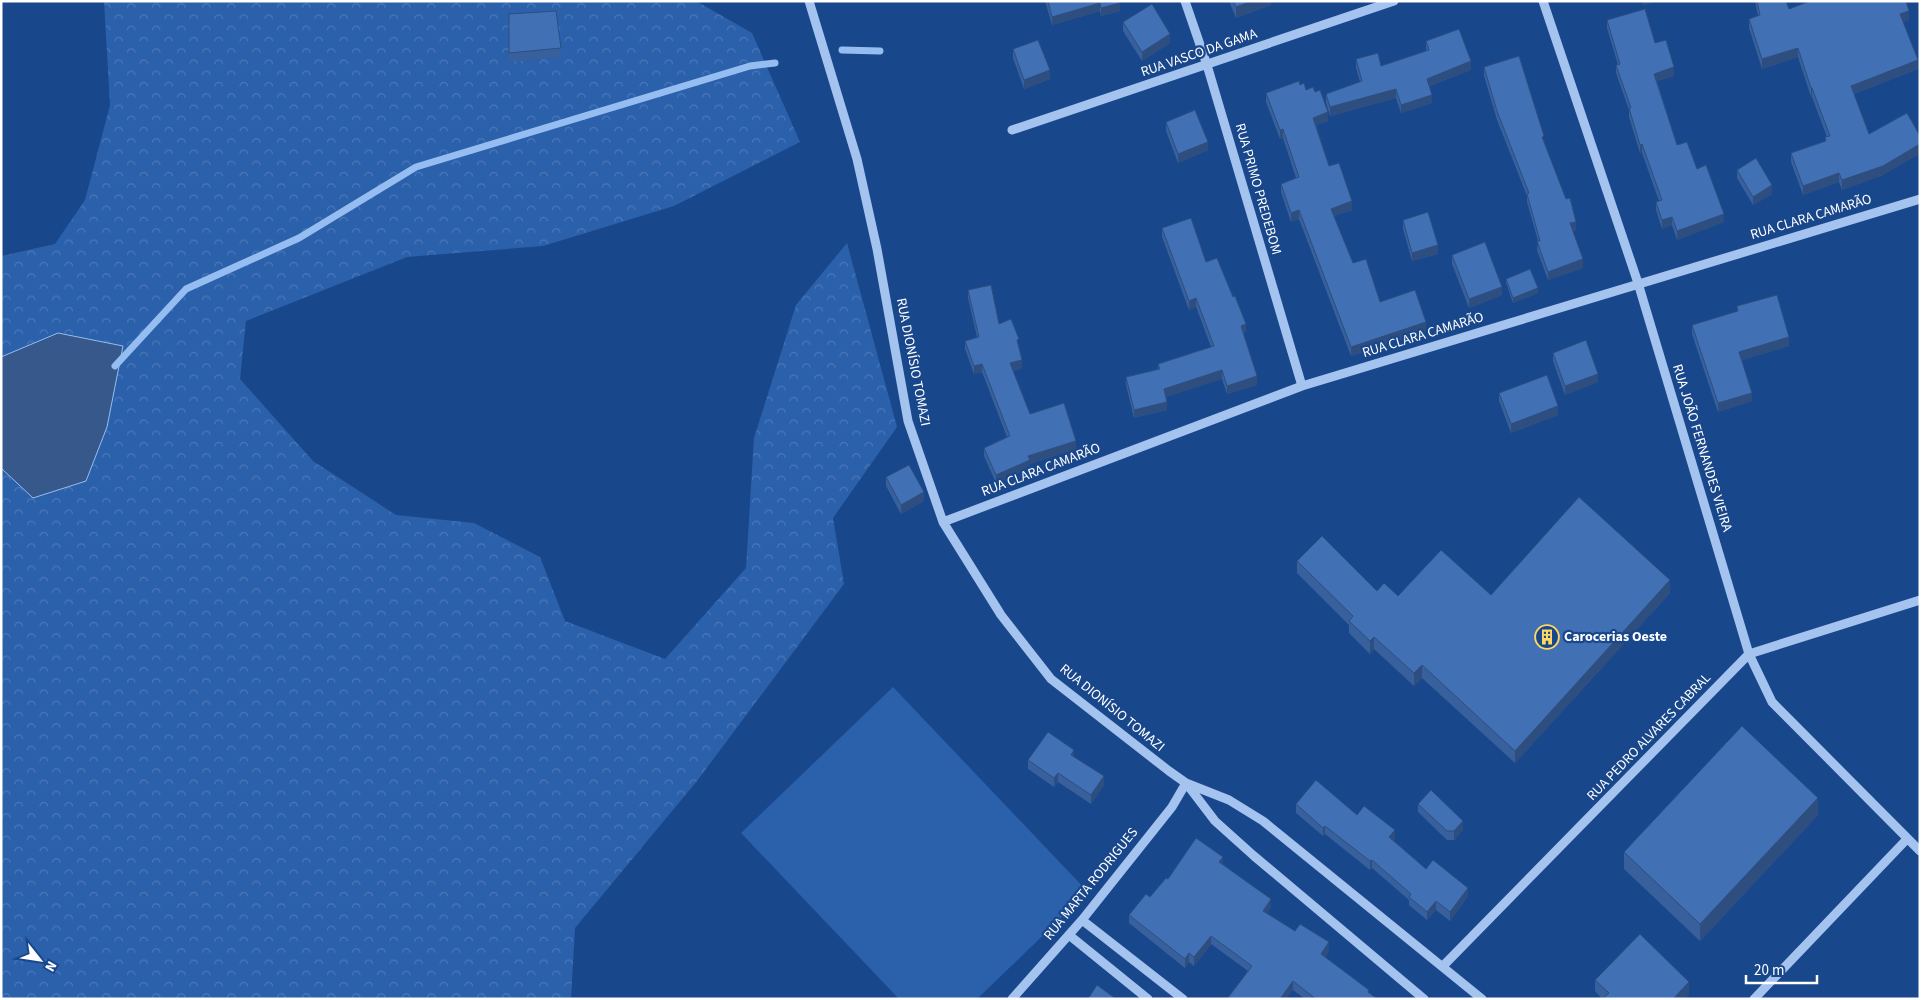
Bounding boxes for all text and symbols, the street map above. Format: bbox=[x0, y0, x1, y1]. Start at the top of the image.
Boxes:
street label: RUA VASCO DA GAMA bbox=[1138, 24, 1260, 82]
street label: RUA PRIMO PREDEBOM bbox=[1230, 121, 1286, 257]
street label: RUA CLARA CAMARÃO bbox=[1748, 189, 1874, 245]
street label: RUA DIONÍSIO TOMAZI bbox=[891, 296, 935, 428]
street label: RUA CLARA CAMARÃO bbox=[1360, 307, 1486, 363]
street label: RUA JOÃO FERNANDES VIEIRA bbox=[1667, 362, 1737, 535]
street label: RUA CLARA CAMARÃO bbox=[979, 438, 1103, 502]
building icon: Carocerias Oeste bbox=[1534, 624, 1560, 650]
place label: Carocerias Oeste bbox=[1564, 627, 1667, 647]
street label: RUA DIONÍSIO TOMAZI bbox=[1055, 659, 1169, 757]
street label: RUA PEDRO ALVARES CABRAL bbox=[1582, 668, 1716, 805]
street label: RUA MARTA RODRIGUES bbox=[1039, 823, 1143, 945]
north arrow bbox=[15, 935, 65, 985]
scale bar bbox=[1746, 952, 1817, 984]
text: N bbox=[39, 957, 61, 975]
text: 20 m bbox=[1754, 960, 1784, 981]

